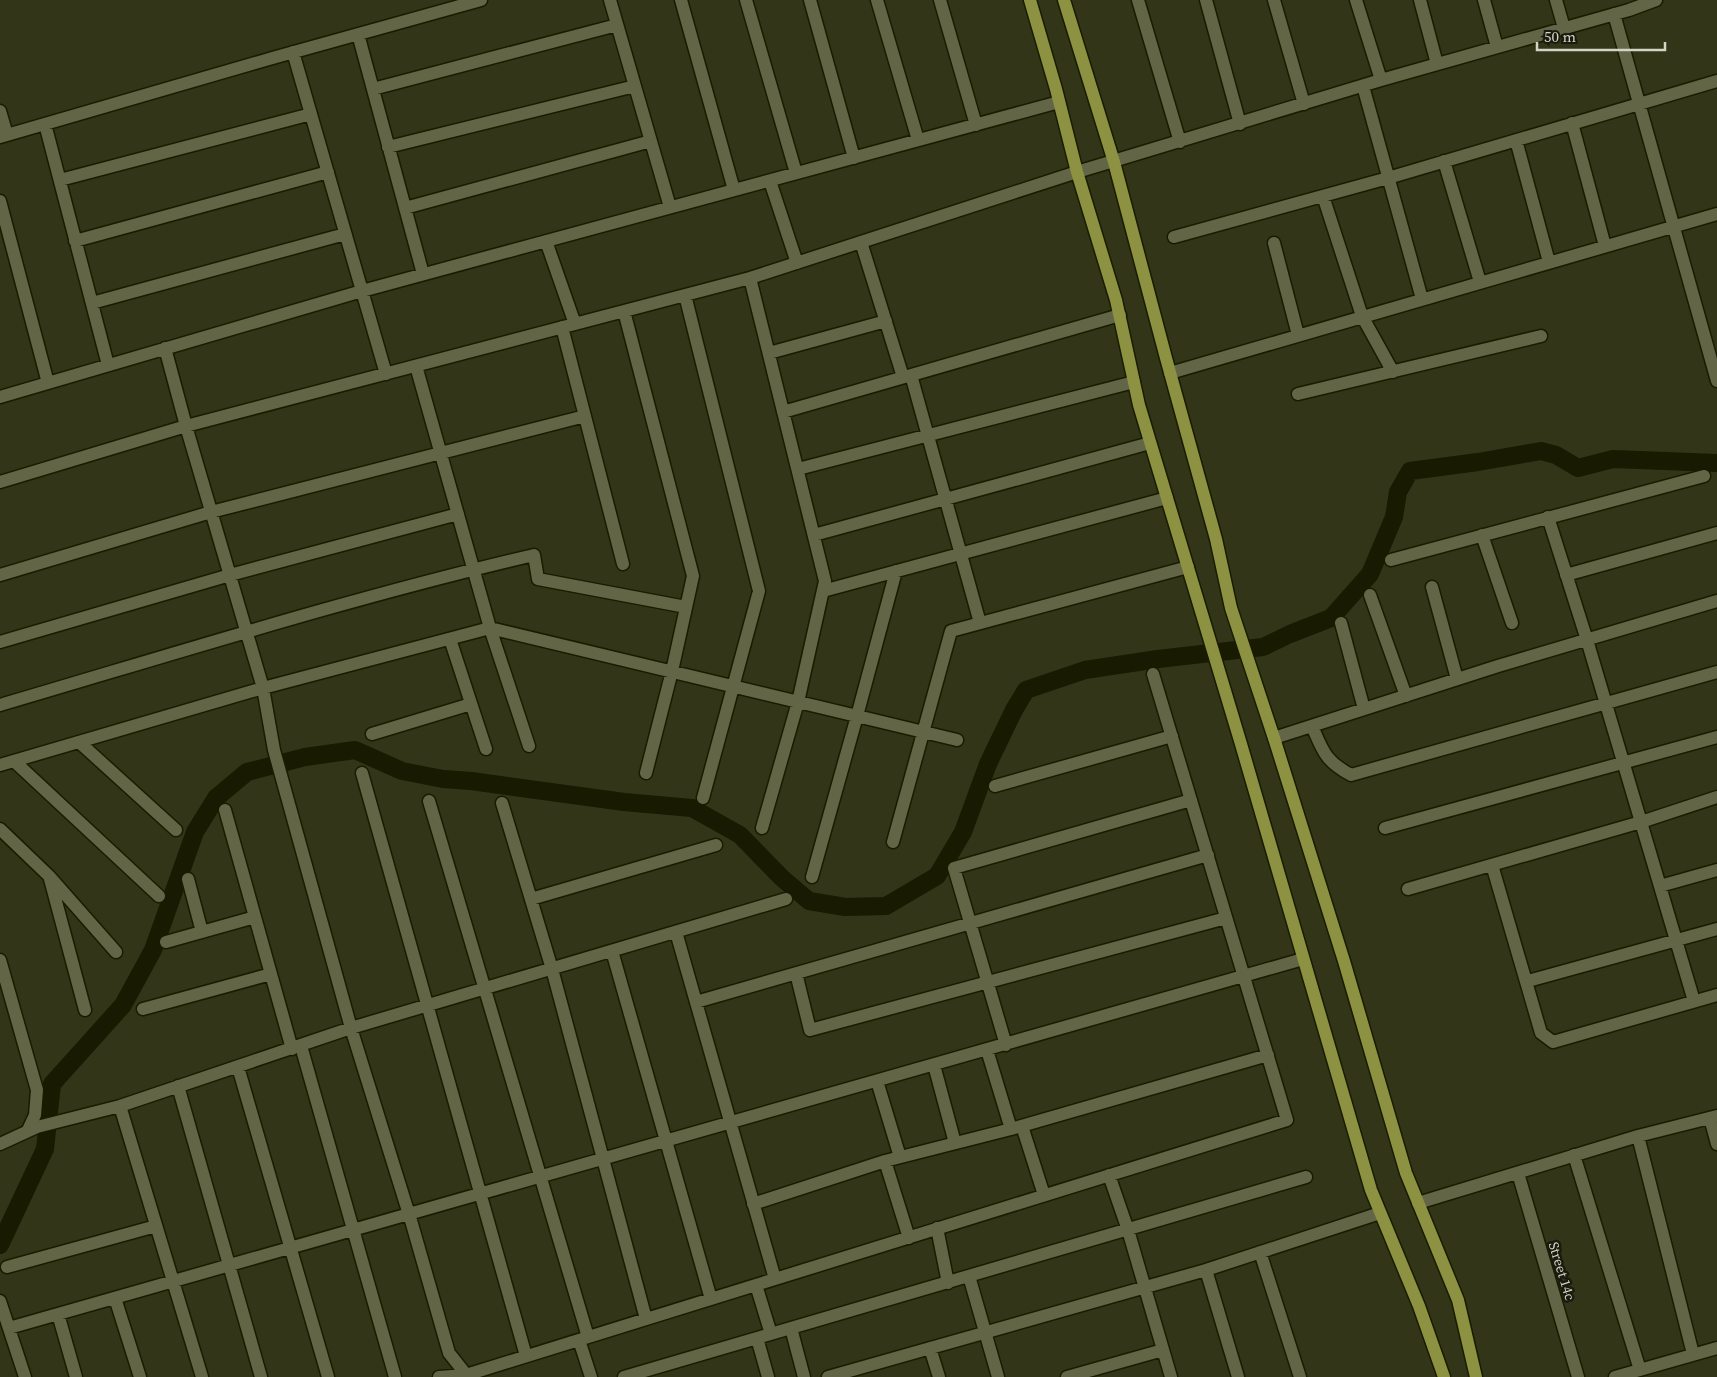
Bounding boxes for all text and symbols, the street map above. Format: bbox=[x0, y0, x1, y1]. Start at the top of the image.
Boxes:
scale bar bbox=[1537, 20, 1664, 52]
text: 50 m bbox=[1544, 26, 1576, 47]
street label: Street 14c bbox=[1544, 1239, 1580, 1303]

